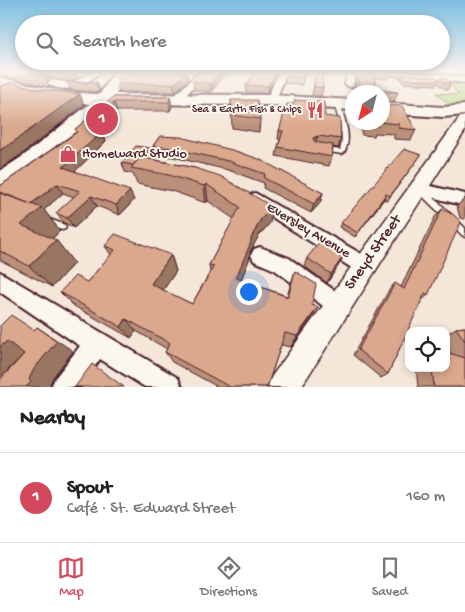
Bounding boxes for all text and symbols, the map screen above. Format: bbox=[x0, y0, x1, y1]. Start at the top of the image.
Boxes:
search box bbox=[15, 15, 450, 70]
icon: search bbox=[33, 29, 61, 57]
text: Search here bbox=[73, 31, 167, 54]
north arrow bbox=[345, 85, 390, 130]
pin: 1 bbox=[86, 100, 118, 138]
restaurant icon: Sea & Earth Fish & Chips bbox=[305, 100, 325, 120]
place label: Sea & Earth Fish & Chips bbox=[192, 104, 302, 116]
shop icon: Homeward Studio bbox=[58, 144, 78, 164]
place label: Homeward Studio bbox=[82, 146, 187, 163]
street label: Eversley Avenue bbox=[263, 199, 354, 263]
street label: Sneyd Street bbox=[341, 211, 408, 294]
your location bbox=[236, 279, 262, 305]
map controls bbox=[405, 327, 450, 372]
button: locate bbox=[405, 327, 450, 372]
text: Nearby bbox=[20, 407, 85, 432]
text: Spout bbox=[67, 477, 112, 500]
text: 1 bbox=[33, 488, 39, 507]
text: 160 m bbox=[406, 488, 445, 507]
text: Café · St. Edward Street bbox=[67, 500, 235, 519]
tab: Map bbox=[57, 554, 85, 601]
tab: Directions bbox=[200, 554, 257, 601]
tab: Saved bbox=[372, 554, 408, 601]

